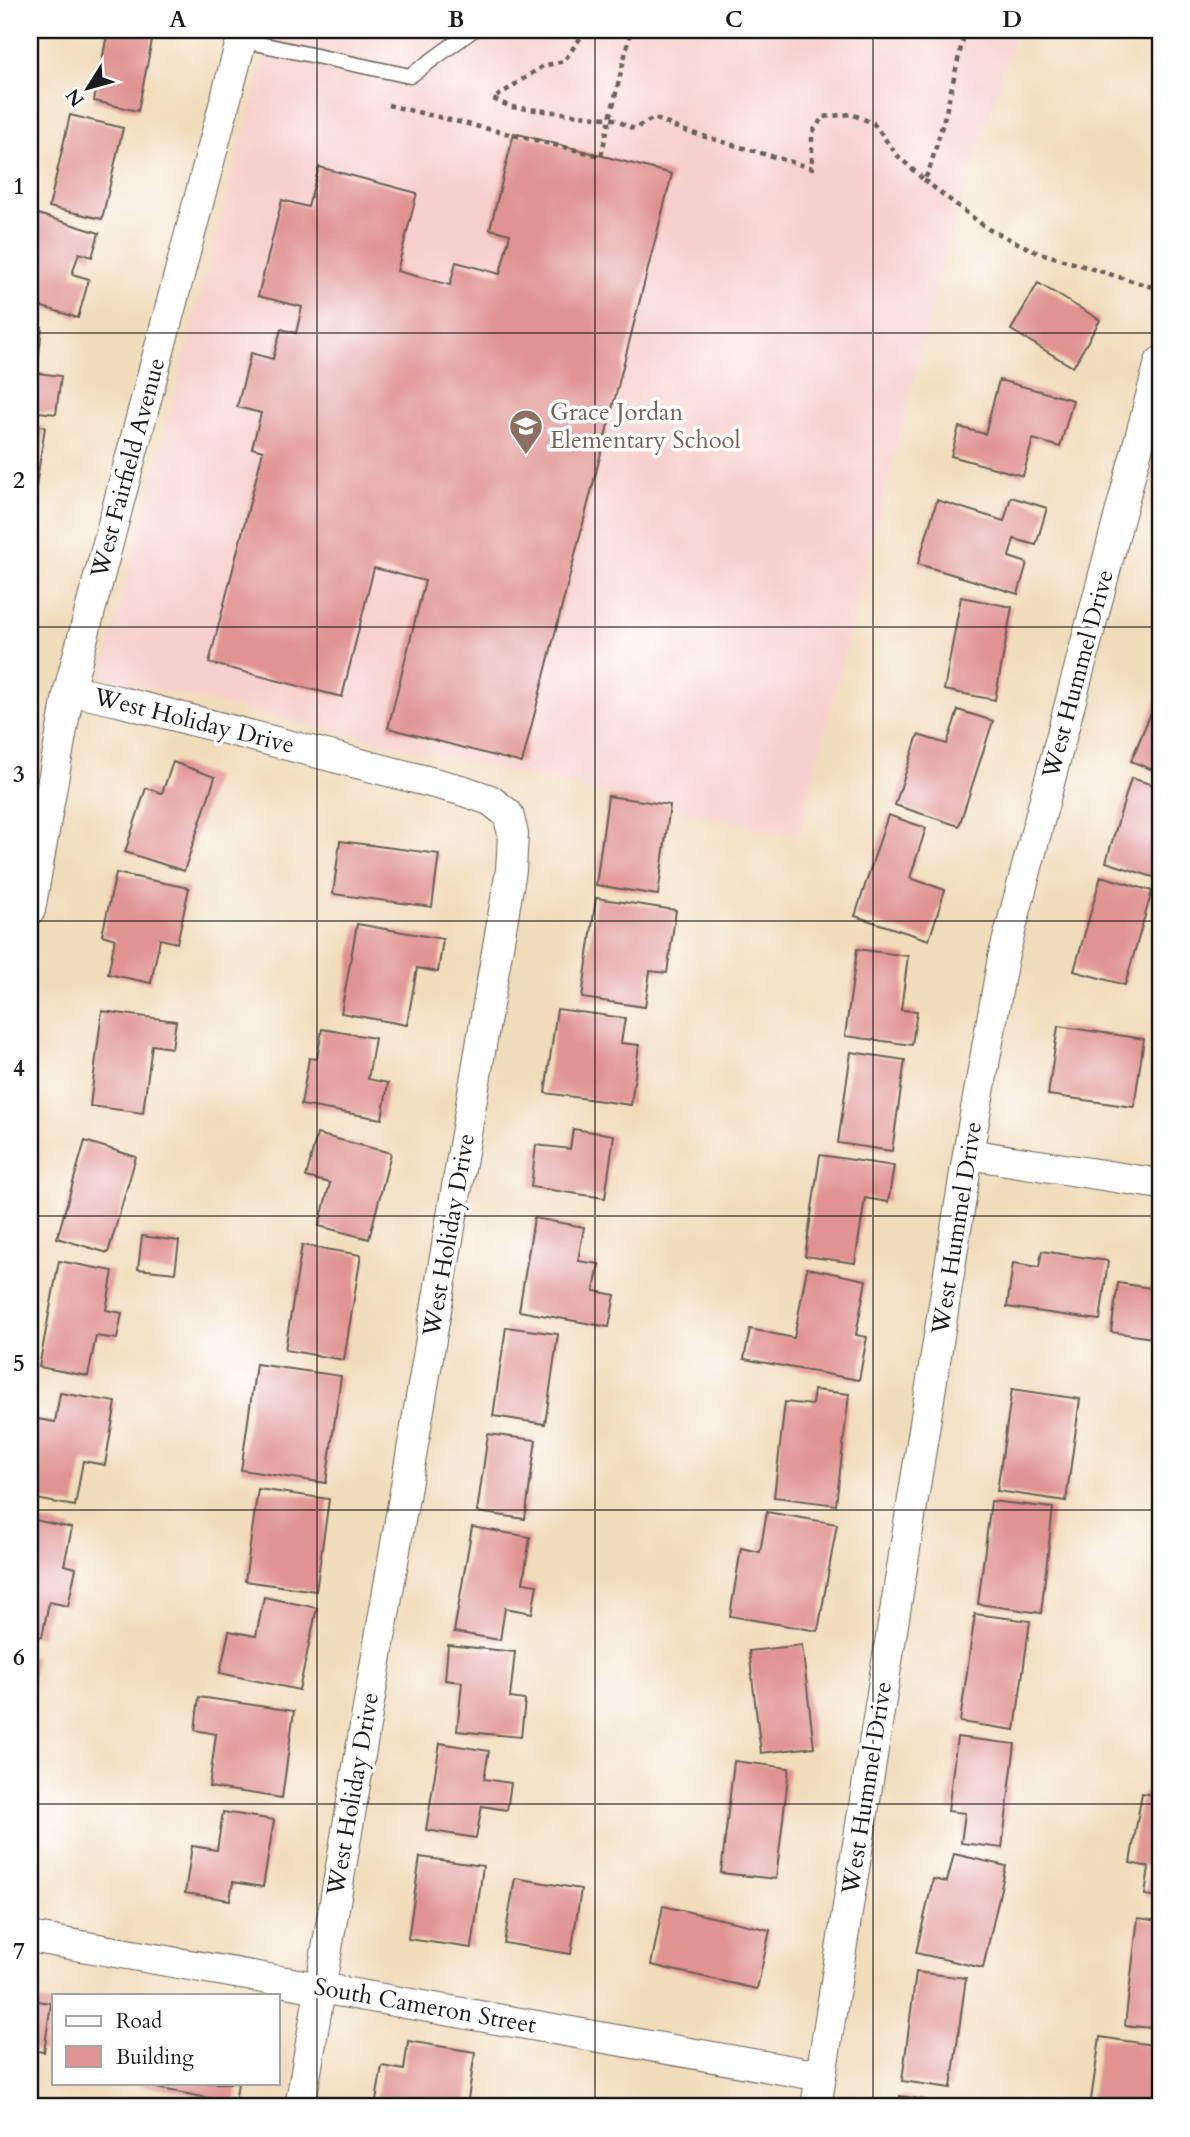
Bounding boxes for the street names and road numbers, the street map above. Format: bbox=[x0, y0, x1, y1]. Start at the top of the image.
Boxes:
street label: West Fairfield Avenue bbox=[82, 354, 173, 583]
street label: West Hummel Drive bbox=[1034, 566, 1122, 783]
street label: West Holiday Drive bbox=[89, 680, 298, 762]
street label: West Hummel Drive bbox=[924, 1119, 990, 1338]
street label: West Holiday Drive bbox=[415, 1131, 483, 1340]
street label: West Hummel Drive bbox=[834, 1679, 900, 1898]
street label: West Holiday Drive bbox=[319, 1690, 387, 1899]
street label: South Cameron Street bbox=[311, 1970, 539, 2042]

